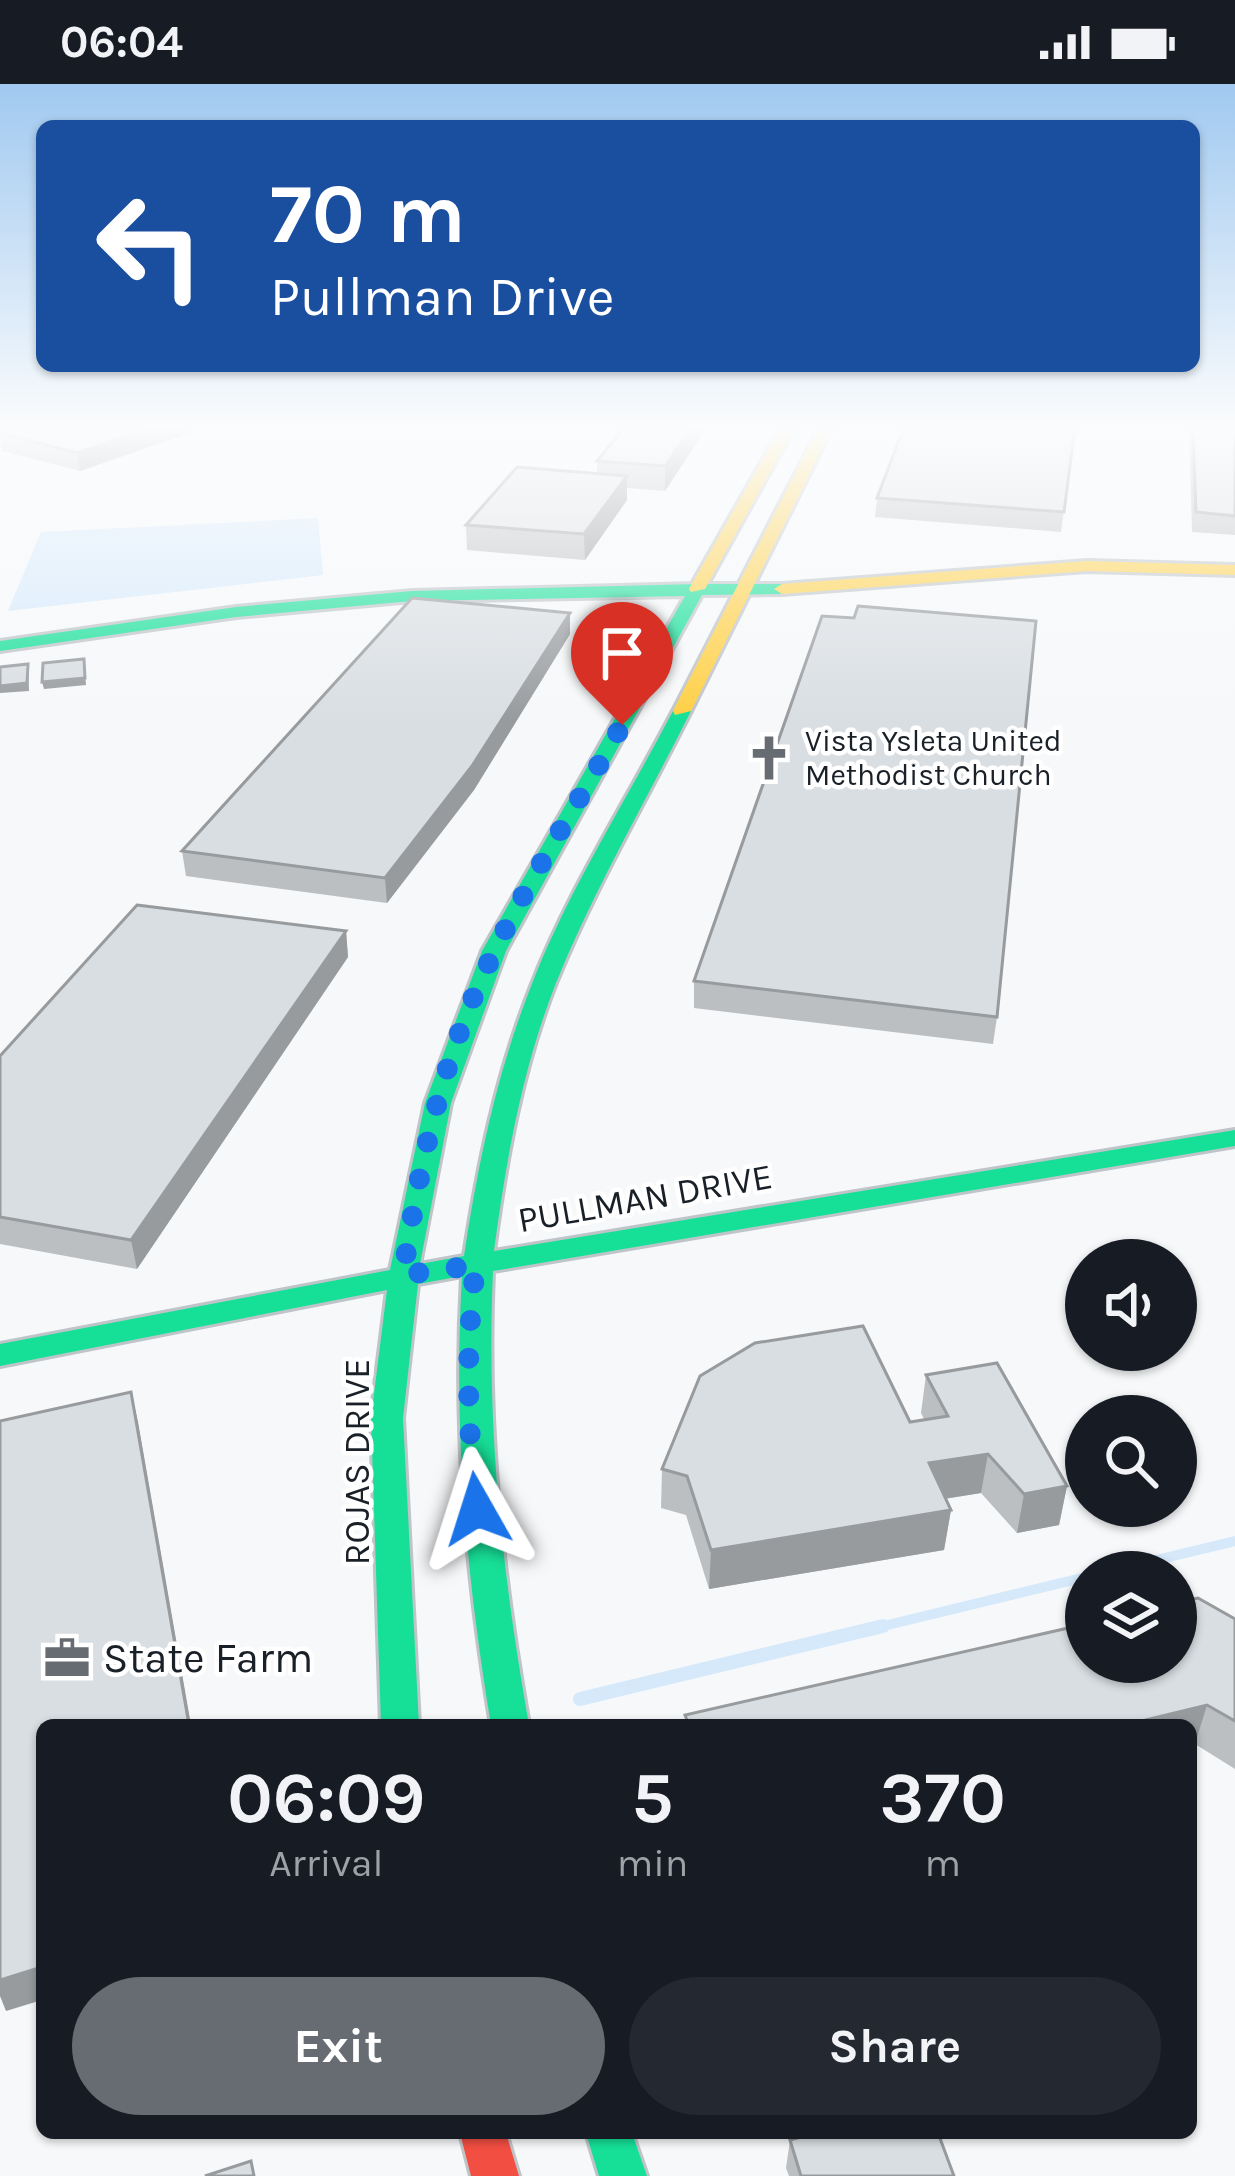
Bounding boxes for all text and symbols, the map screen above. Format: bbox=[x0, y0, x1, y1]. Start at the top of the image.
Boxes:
text: 06:04 bbox=[60, 16, 183, 68]
text: 70 m bbox=[270, 165, 466, 263]
icon: left bbox=[72, 168, 228, 324]
text: Pullman Drive bbox=[270, 265, 615, 329]
pin bbox=[571, 602, 673, 725]
icon: arrive bbox=[589, 620, 655, 686]
place label: Vista Ysleta United Methodist Church bbox=[805, 723, 1062, 793]
church icon: Vista Ysleta United Methodist Church bbox=[744, 733, 794, 783]
street label: PULLMAN DRIVE bbox=[514, 1155, 776, 1241]
map controls bbox=[1065, 1239, 1197, 1683]
button: sound bbox=[1065, 1239, 1197, 1371]
street label: ROJAS DRIVE bbox=[336, 1358, 378, 1566]
button: search bbox=[1065, 1395, 1197, 1527]
position arrow bbox=[414, 1446, 540, 1572]
button: layers bbox=[1065, 1551, 1197, 1683]
office icon: State Farm bbox=[42, 1633, 92, 1683]
place label: State Farm bbox=[103, 1633, 313, 1683]
text: 06:09 bbox=[227, 1756, 425, 1840]
text: 5 bbox=[632, 1756, 673, 1840]
text: 370 bbox=[880, 1756, 1006, 1840]
text: Arrival bbox=[269, 1840, 383, 1886]
text: min bbox=[617, 1840, 688, 1886]
text: m bbox=[924, 1840, 961, 1886]
button: Exit bbox=[72, 1977, 605, 2115]
button: Share bbox=[629, 1977, 1161, 2115]

